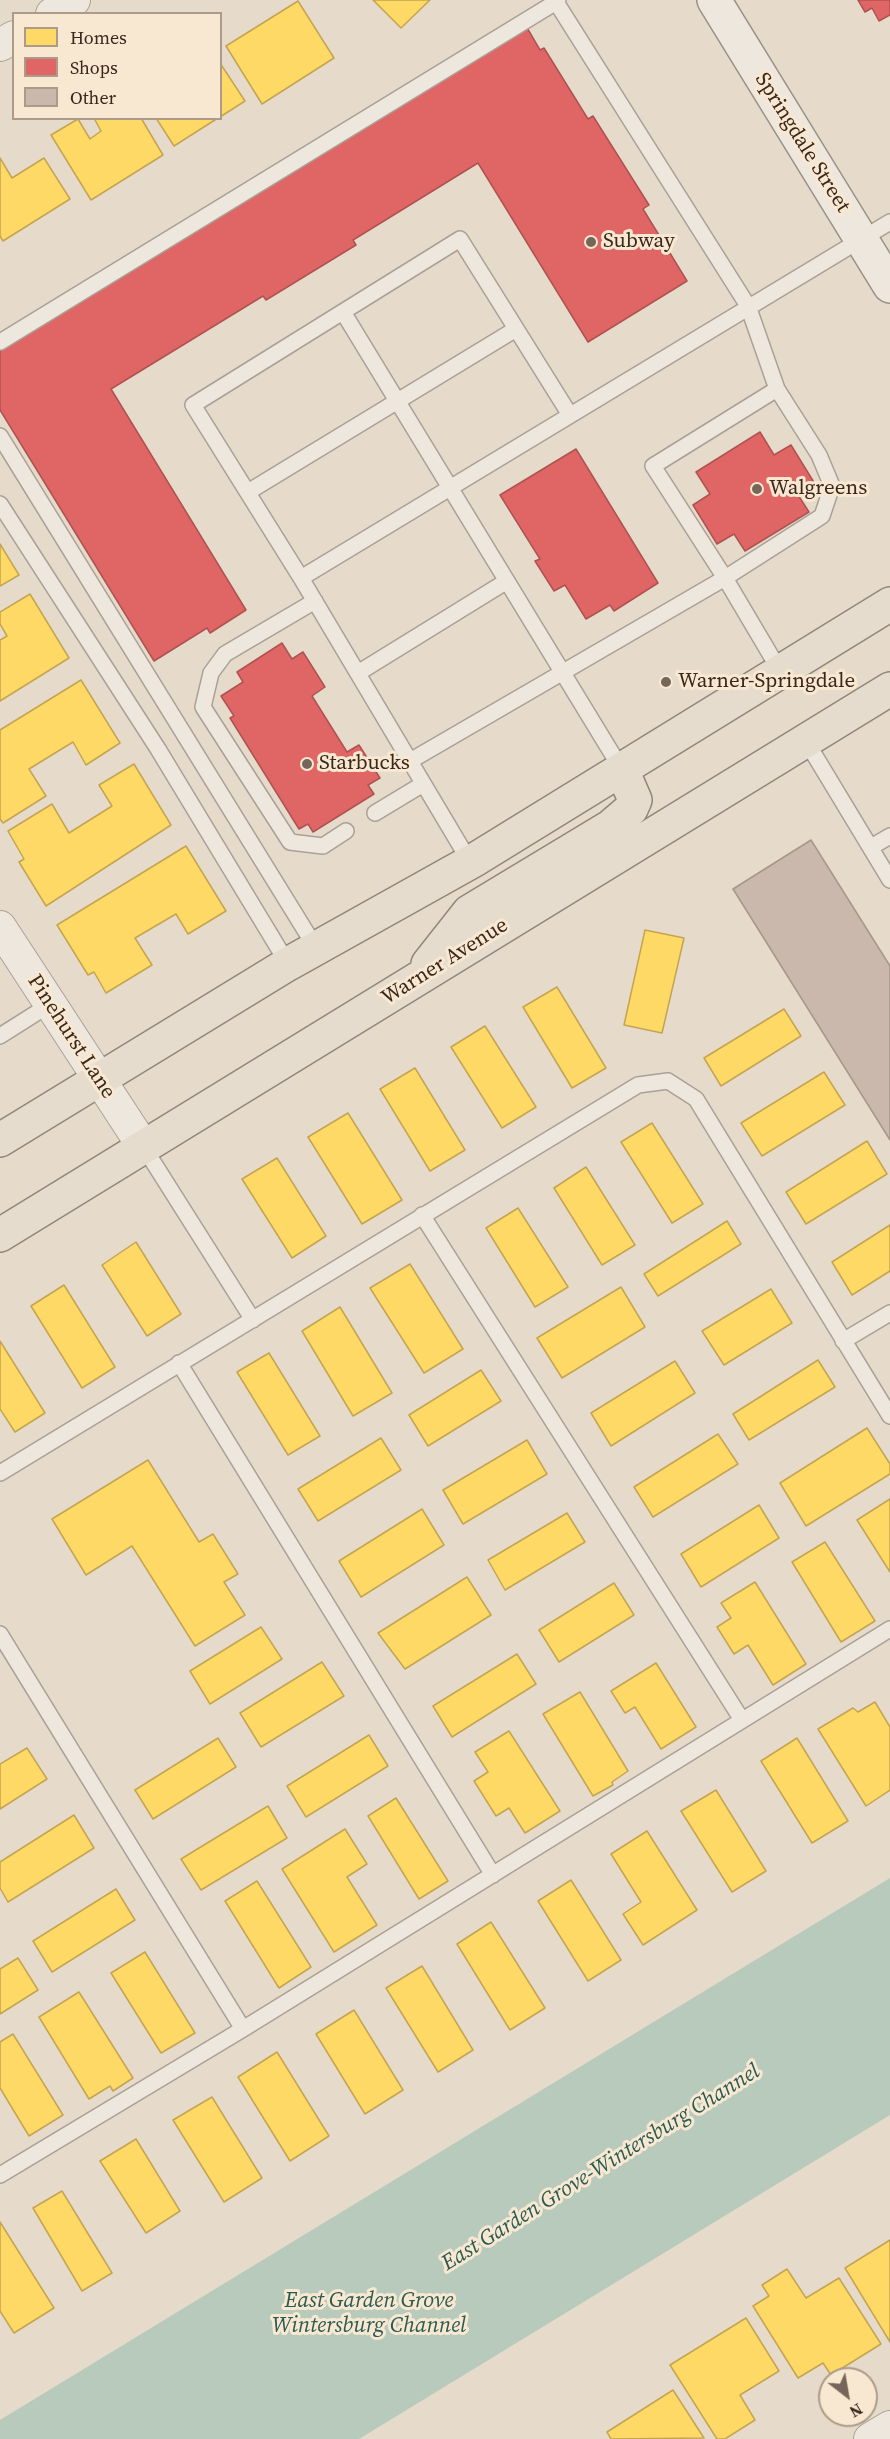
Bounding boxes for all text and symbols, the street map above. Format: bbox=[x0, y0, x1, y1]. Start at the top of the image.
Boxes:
legend bbox=[12, 12, 222, 120]
text: Homes bbox=[70, 25, 127, 50]
text: Shops bbox=[70, 55, 118, 80]
street label: Springdale Street bbox=[749, 69, 855, 217]
text: Other bbox=[70, 85, 116, 110]
place label: Subway bbox=[603, 229, 675, 255]
marker: Subway bbox=[584, 235, 598, 249]
place label: Walgreens bbox=[769, 476, 867, 502]
marker: Walgreens bbox=[750, 482, 764, 496]
place label: Warner-Springdale bbox=[678, 669, 855, 695]
marker: Warner-Springdale bbox=[659, 675, 673, 689]
place label: Starbucks bbox=[319, 751, 410, 777]
marker: Starbucks bbox=[300, 757, 314, 771]
street label: Warner Avenue bbox=[377, 913, 513, 1011]
street label: Pinehurst Lane bbox=[22, 970, 120, 1104]
water label: East Garden Grove-Wintersburg Channel bbox=[437, 2059, 765, 2277]
water label: East Garden Grove Wintersburg Channel bbox=[272, 2288, 466, 2340]
north arrow bbox=[818, 2367, 878, 2427]
text: N bbox=[846, 2398, 867, 2423]

